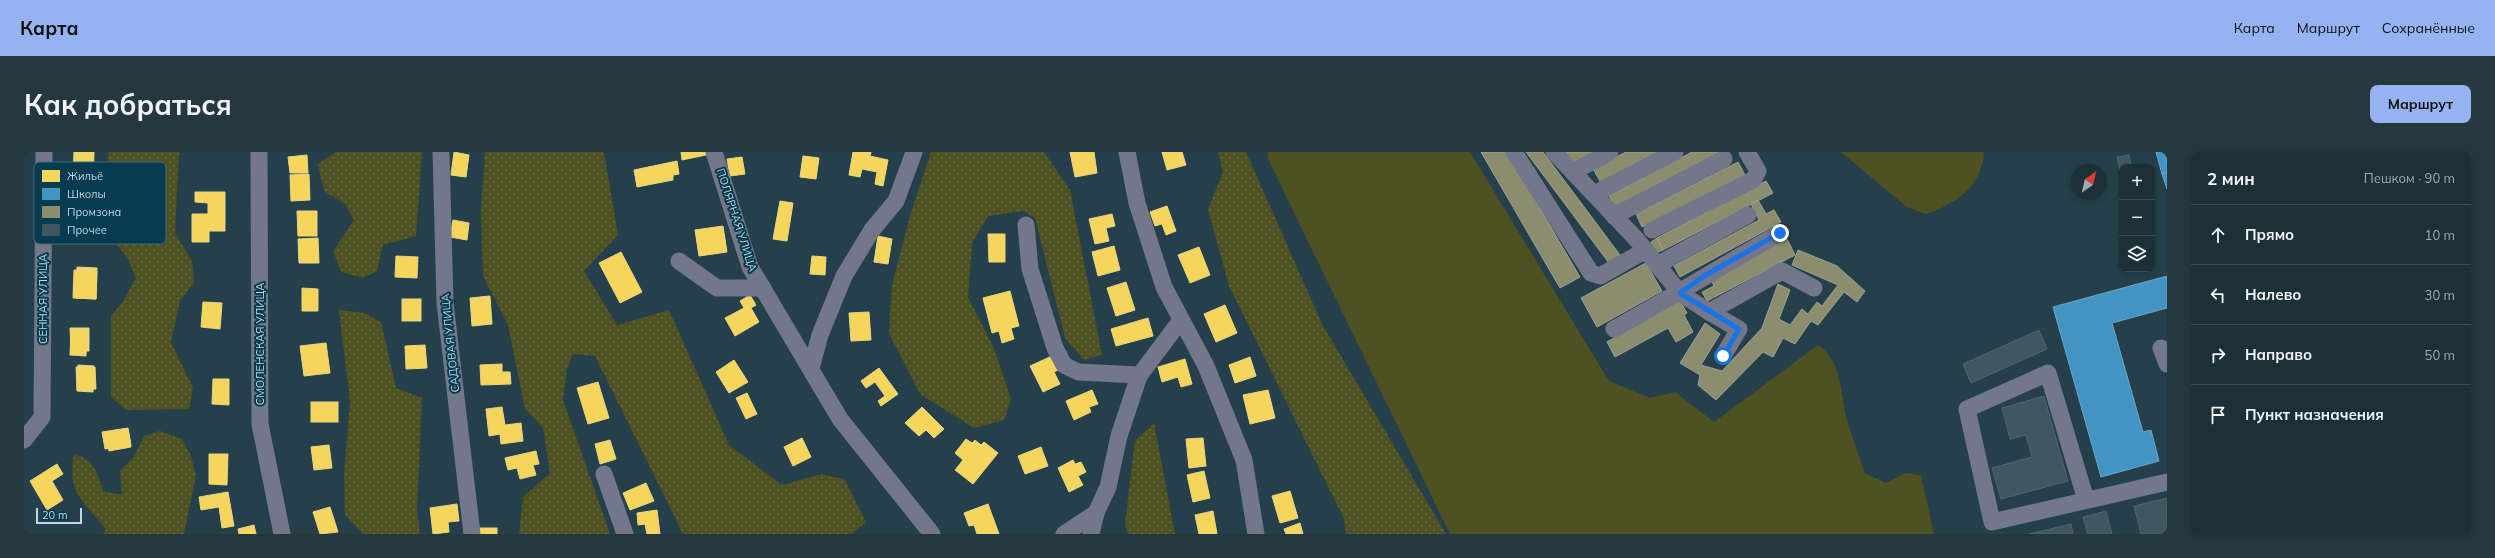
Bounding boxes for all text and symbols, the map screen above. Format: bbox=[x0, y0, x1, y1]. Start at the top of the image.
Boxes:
text: Карта bbox=[20, 16, 78, 40]
text: Карта bbox=[2234, 19, 2275, 37]
text: Маршрут bbox=[2297, 19, 2360, 37]
text: Сохранённые bbox=[2382, 19, 2475, 37]
button: Маршрут bbox=[2370, 85, 2471, 123]
text: Как добраться bbox=[24, 87, 232, 122]
legend bbox=[34, 162, 166, 244]
north arrow bbox=[2071, 164, 2107, 200]
map controls bbox=[2119, 164, 2155, 272]
button: + bbox=[2119, 164, 2155, 200]
street label: ПОЛЯРНАЯ УЛИЦА bbox=[714, 167, 760, 273]
text: 2 мин bbox=[2207, 168, 2255, 189]
text: Жильё bbox=[67, 169, 103, 183]
text: Пешком · 90 m bbox=[2364, 170, 2455, 186]
text: Школы bbox=[67, 187, 106, 201]
button: − bbox=[2119, 200, 2155, 236]
text: Промзона bbox=[67, 205, 121, 219]
text: Прочее bbox=[67, 223, 107, 237]
route end bbox=[1771, 224, 1789, 242]
icon: ahead bbox=[2207, 224, 2229, 246]
text: Прямо bbox=[2245, 225, 2294, 244]
text: 10 m bbox=[2425, 227, 2455, 243]
button: layers bbox=[2119, 236, 2155, 272]
street label: СЕННАЯ УЛИЦА bbox=[36, 254, 50, 344]
street label: СМОЛЕНСКАЯ УЛИЦА bbox=[253, 283, 267, 405]
icon: left bbox=[2207, 284, 2229, 306]
text: Налево bbox=[2245, 285, 2301, 304]
text: 30 m bbox=[2425, 287, 2455, 303]
street label: САДОВАЯ УЛИЦА bbox=[438, 293, 462, 393]
icon: right bbox=[2207, 344, 2229, 366]
text: Направо bbox=[2245, 345, 2312, 364]
route start bbox=[1714, 347, 1732, 365]
text: 50 m bbox=[2425, 347, 2455, 363]
icon: arrive bbox=[2207, 404, 2229, 426]
text: Пункт назначения bbox=[2245, 405, 2384, 424]
scale bar bbox=[36, 506, 82, 525]
text: 20 m bbox=[42, 508, 68, 522]

